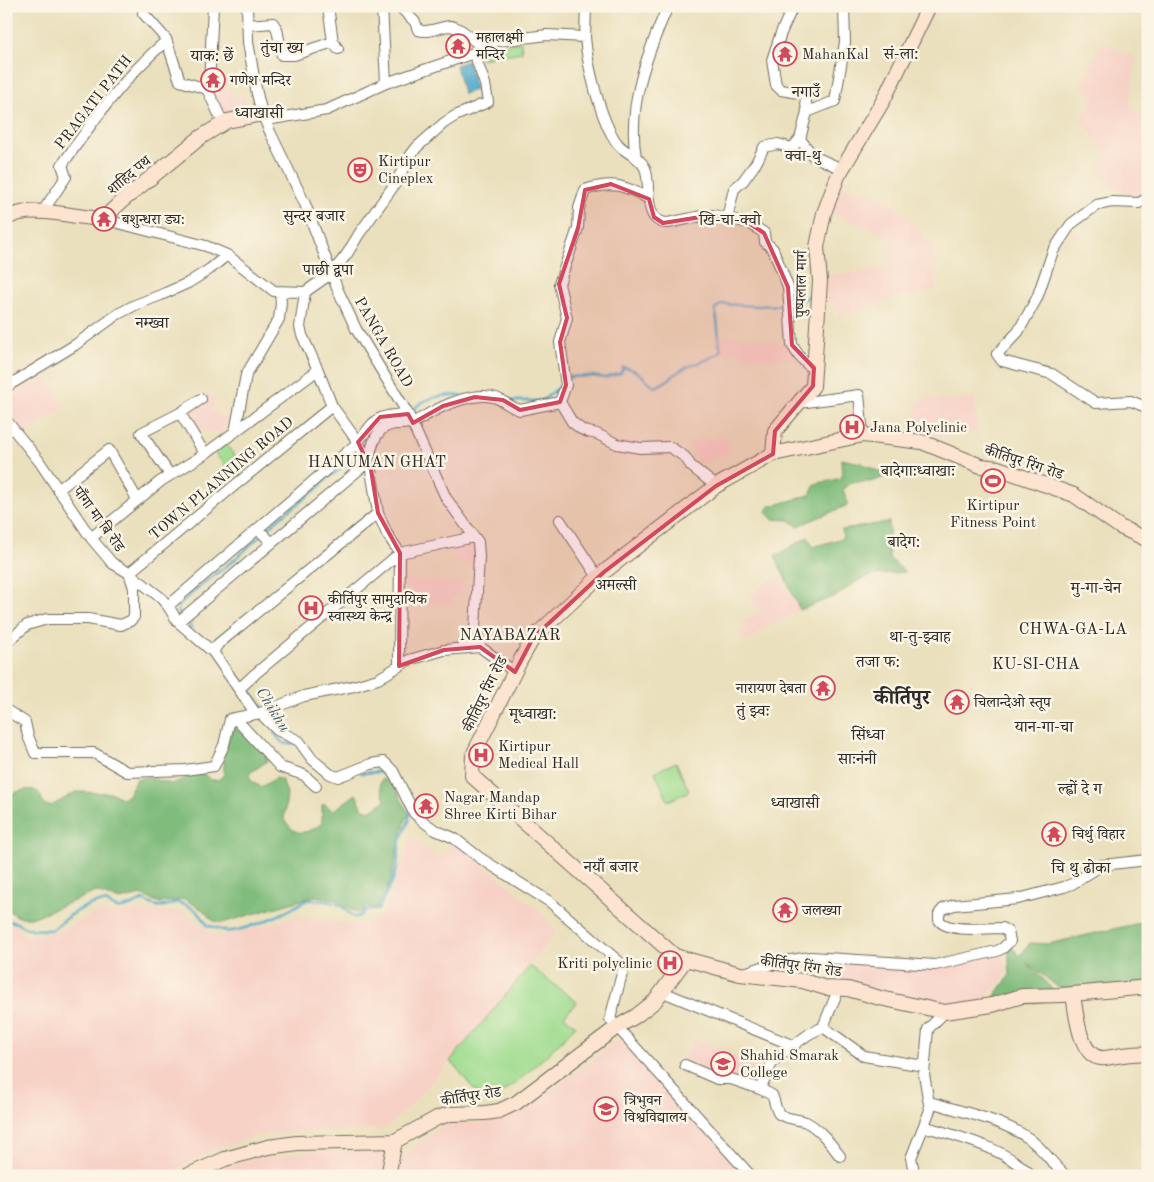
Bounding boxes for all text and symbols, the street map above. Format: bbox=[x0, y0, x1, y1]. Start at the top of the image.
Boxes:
place label: महालक्ष्मी मन्दिर bbox=[475, 29, 525, 63]
temple icon: महालक्ष्मी मन्दिर bbox=[445, 33, 471, 59]
district label: तुंचा ख्य bbox=[260, 39, 304, 57]
temple icon: MahanKal bbox=[772, 41, 798, 67]
district label: सं-ला: bbox=[882, 45, 919, 63]
district label: याक: छें bbox=[189, 46, 235, 65]
place label: MahanKal bbox=[802, 48, 868, 63]
street label: PRAGATI PATH bbox=[53, 53, 136, 153]
temple icon: गणेश मन्दिर bbox=[200, 67, 226, 93]
place label: गणेश मन्दिर bbox=[229, 71, 292, 89]
district label: नगाउँ bbox=[791, 82, 821, 101]
district label: ध्वाखासी bbox=[235, 104, 284, 122]
district label: क्वा-थु bbox=[784, 149, 822, 165]
street label: शाहिद पथ bbox=[104, 151, 155, 198]
place label: Kirtipur Cineplex bbox=[378, 155, 434, 187]
theatre icon: Kirtipur Cineplex bbox=[347, 157, 373, 183]
temple icon: बशुन्धरा ड्य: bbox=[91, 206, 117, 232]
district label: सुन्दर बजार bbox=[282, 209, 346, 225]
district label: खि-चा-क्वो bbox=[698, 211, 762, 229]
place label: बशुन्धरा ड्य: bbox=[121, 213, 185, 228]
street label: पुष्पलाल मार्ग bbox=[791, 249, 811, 319]
district label: पाछी द्वपा bbox=[302, 260, 354, 279]
street label: PANGA ROAD bbox=[351, 295, 415, 391]
district label: नम्ख्वा bbox=[134, 316, 170, 332]
hospital icon: Jana Polyclinic bbox=[839, 414, 865, 440]
street label: TOWN PLANNING ROAD bbox=[147, 415, 297, 544]
place label: Jana Polyclinic bbox=[870, 421, 967, 436]
street label: कीर्तिपुर रिंग रोड bbox=[981, 440, 1067, 484]
district label: HANUMAN GHAT bbox=[308, 455, 446, 471]
district label: बादेगाःध्वाखाः bbox=[880, 461, 956, 480]
sports icon: Kirtipur Fitness Point bbox=[980, 468, 1006, 494]
street label: पाँगा मा बि रोड bbox=[69, 482, 129, 556]
place label: Kirtipur Fitness Point bbox=[950, 499, 1036, 531]
district label: बादेग: bbox=[887, 532, 920, 551]
district label: अमल्सी bbox=[596, 576, 638, 594]
district label: मु-गा-चेन bbox=[1070, 578, 1122, 597]
place label: कीर्तिपुर सामुदायिक स्वास्थ्य केन्द्र bbox=[327, 590, 428, 625]
hospital icon: कीर्तिपुर सामुदायिक स्वास्थ्य केन्द्र bbox=[298, 595, 324, 621]
district label: CHWA-GA-LA bbox=[1019, 622, 1127, 638]
district label: NAYABAZAR bbox=[460, 628, 560, 644]
district label: था-तु-झ्वाह bbox=[889, 630, 952, 646]
street label: कीर्तिपुर रिंग रोड bbox=[458, 652, 512, 736]
district label: तजा फ: bbox=[855, 655, 900, 671]
district label: KU-SI-CHA bbox=[992, 657, 1080, 673]
temple icon: नारायण देबता bbox=[810, 675, 836, 701]
place label: नारायण देबता bbox=[735, 679, 807, 697]
water label: Chikhu bbox=[252, 685, 292, 735]
district label: कीर्तिपुर bbox=[872, 686, 932, 710]
temple icon: चिलान्देओ स्तूप bbox=[944, 689, 970, 715]
place label: चिलान्देओ स्तूप bbox=[973, 693, 1052, 712]
district label: तुं झ्वः bbox=[735, 702, 771, 720]
district label: मूध्वाखा: bbox=[508, 707, 557, 724]
district label: यान-गा-चा bbox=[1014, 720, 1074, 736]
district label: सिंध्वा bbox=[851, 725, 885, 744]
place label: Kirtipur Medical Hall bbox=[498, 740, 579, 772]
hospital icon: Kirtipur Medical Hall bbox=[468, 742, 494, 768]
district label: साःनंनी bbox=[837, 750, 877, 768]
district label: ल्ह्वों दे ग bbox=[1057, 779, 1104, 798]
place label: Nagar Mandap Shree Kirti Bihar bbox=[444, 791, 557, 823]
temple icon: Nagar Mandap Shree Kirti Bihar bbox=[413, 793, 439, 819]
district label: ध्वाखासी bbox=[771, 794, 820, 812]
temple icon: चिर्थु विहार bbox=[1041, 821, 1067, 847]
place label: चिर्थु विहार bbox=[1071, 825, 1126, 843]
district label: नयाँ बजार bbox=[583, 857, 639, 876]
district label: चि थु ढोका bbox=[1051, 859, 1112, 877]
temple icon: जलख्या bbox=[772, 897, 798, 923]
place label: जलख्या bbox=[801, 904, 842, 919]
hospital icon: Kriti polyclinic bbox=[657, 950, 683, 976]
street label: कीर्तिपुर रिंग रोड bbox=[758, 951, 844, 981]
place label: Kriti polyclinic bbox=[557, 957, 652, 972]
place label: Shahid Smarak College bbox=[740, 1049, 839, 1081]
school or university icon: Shahid Smarak College bbox=[710, 1051, 736, 1077]
street label: कीर्तिपुर रोड bbox=[439, 1082, 504, 1110]
place label: त्रिभुवन विश्वविद्यालय bbox=[623, 1092, 688, 1126]
school or university icon: त्रिभुवन विश्वविद्यालय bbox=[593, 1096, 619, 1122]

